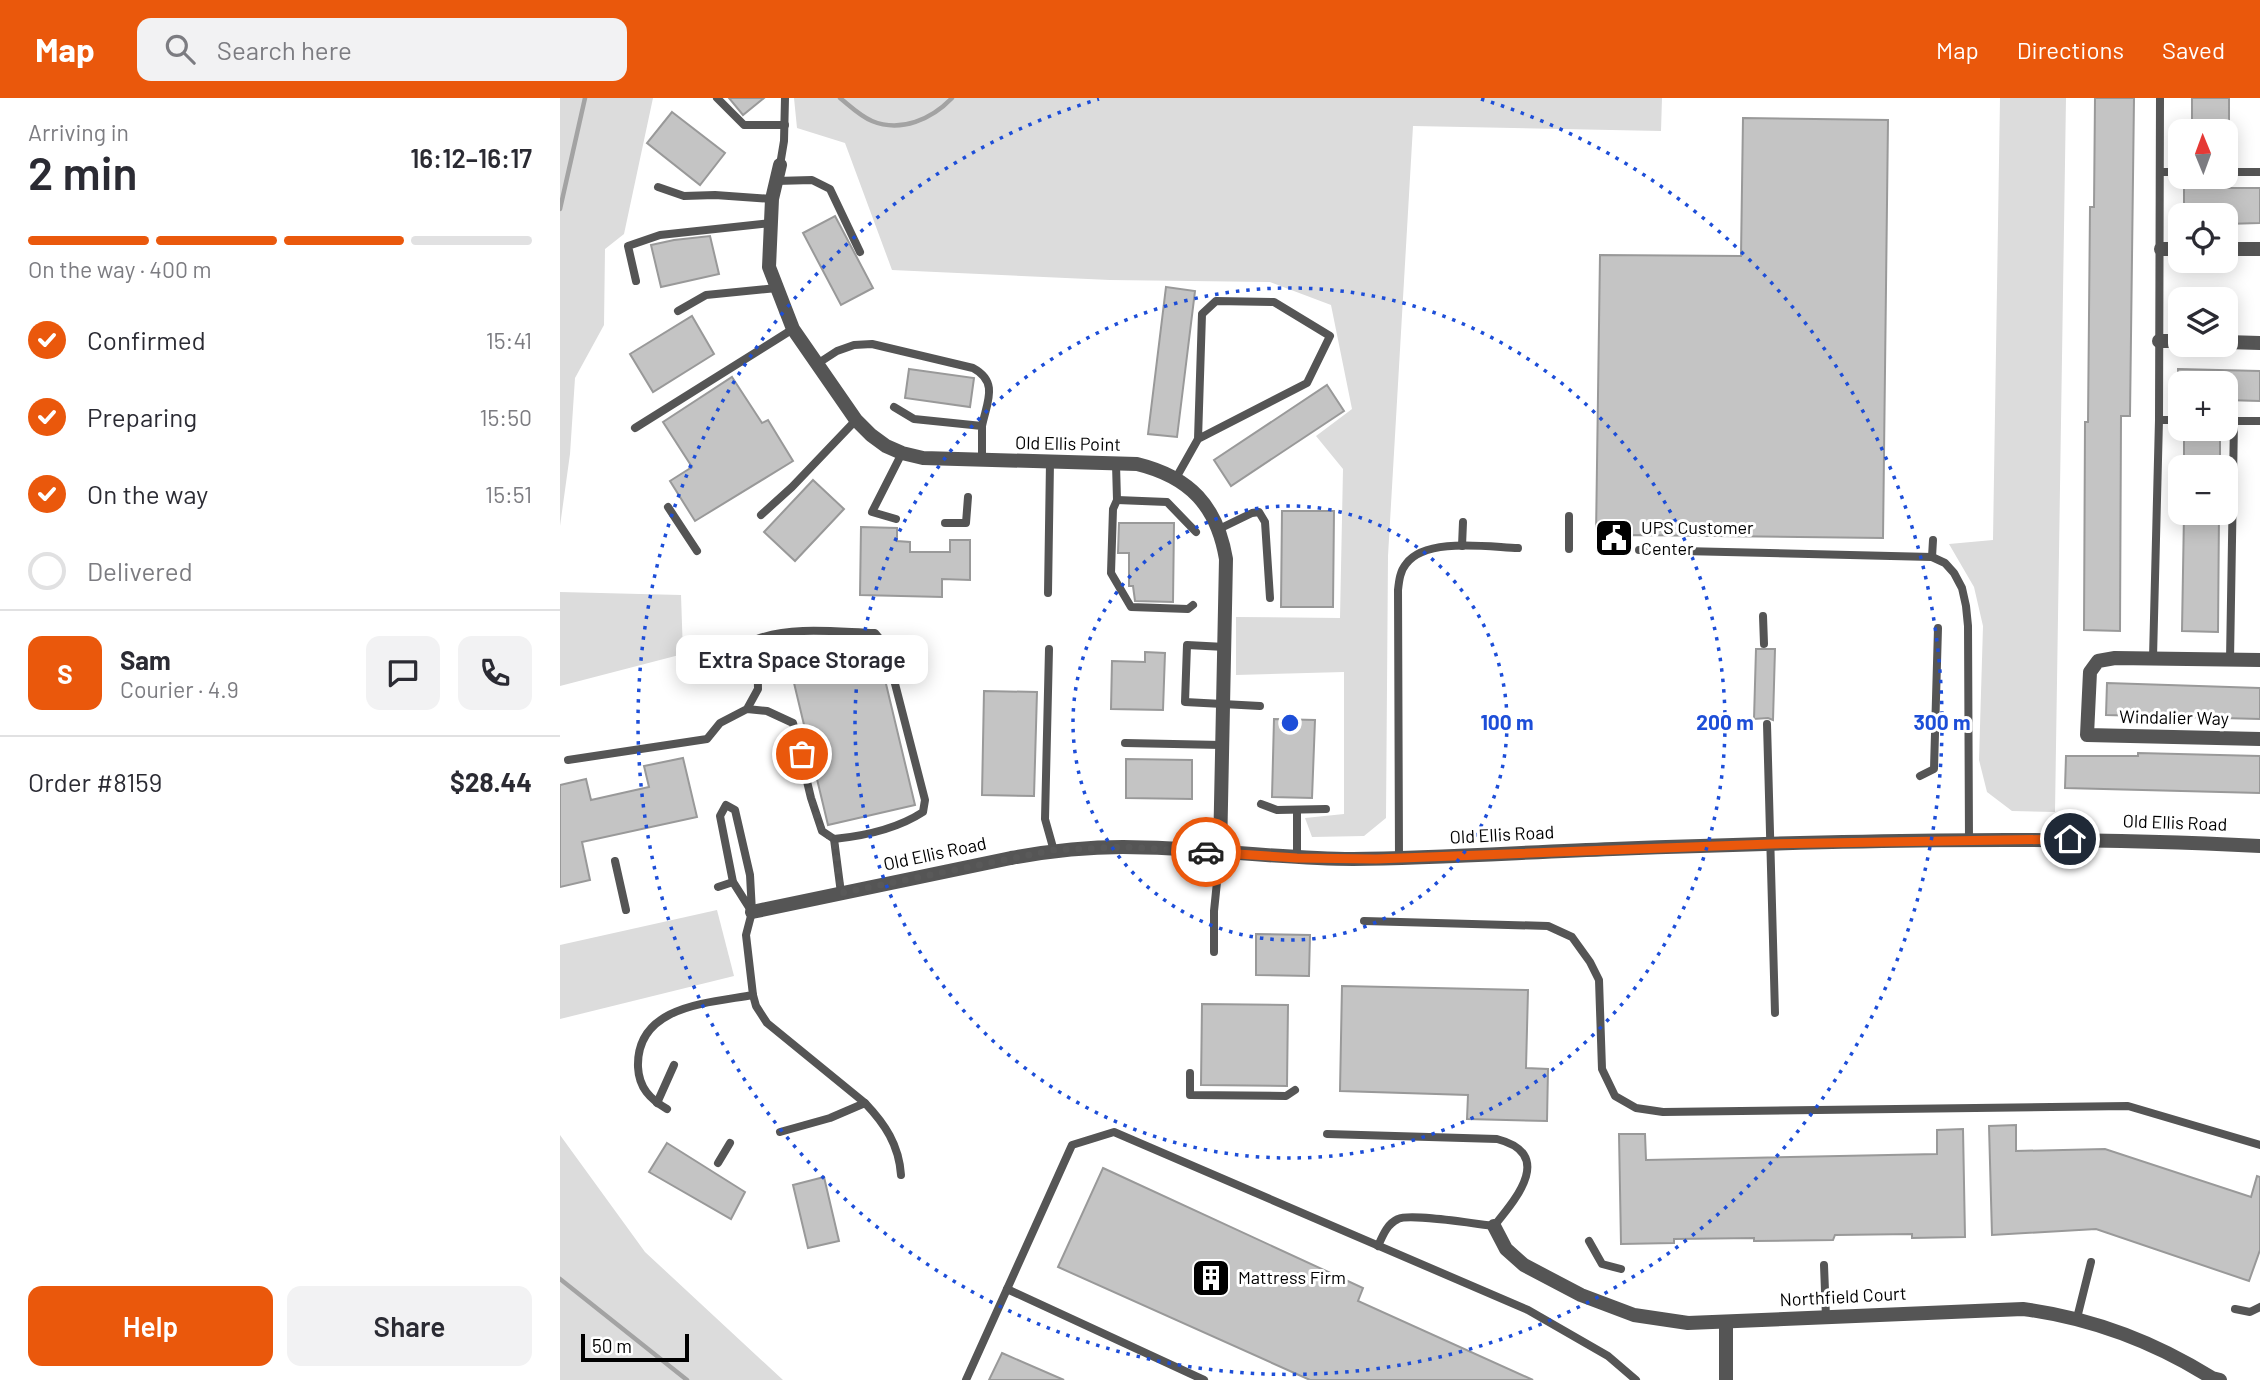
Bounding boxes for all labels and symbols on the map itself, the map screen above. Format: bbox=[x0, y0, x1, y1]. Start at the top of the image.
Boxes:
north arrow bbox=[2168, 119, 2238, 189]
street label: Old Ellis Point bbox=[1015, 431, 1121, 455]
place label: UPS Customer Center bbox=[1641, 516, 1754, 559]
public building icon: UPS Customer Center bbox=[1593, 517, 1635, 559]
callout: Extra Space Storage bbox=[676, 635, 928, 684]
street label: Windalier Way bbox=[2119, 705, 2229, 729]
text: 100 m bbox=[1480, 709, 1534, 734]
text: 200 m bbox=[1696, 709, 1754, 734]
text: 300 m bbox=[1913, 709, 1971, 734]
centre of rings bbox=[1278, 711, 1302, 735]
pin bbox=[772, 724, 832, 784]
pin bbox=[2040, 809, 2100, 869]
street label: Old Ellis Road bbox=[2122, 809, 2228, 835]
courier bbox=[1171, 817, 1241, 887]
street label: Old Ellis Road bbox=[1449, 820, 1555, 848]
street label: Old Ellis Road bbox=[881, 831, 988, 875]
building icon: Mattress Firm bbox=[1190, 1257, 1232, 1299]
place label: Mattress Firm bbox=[1238, 1266, 1346, 1288]
street label: Northfield Court bbox=[1779, 1282, 1907, 1310]
scale bar bbox=[581, 1331, 690, 1363]

